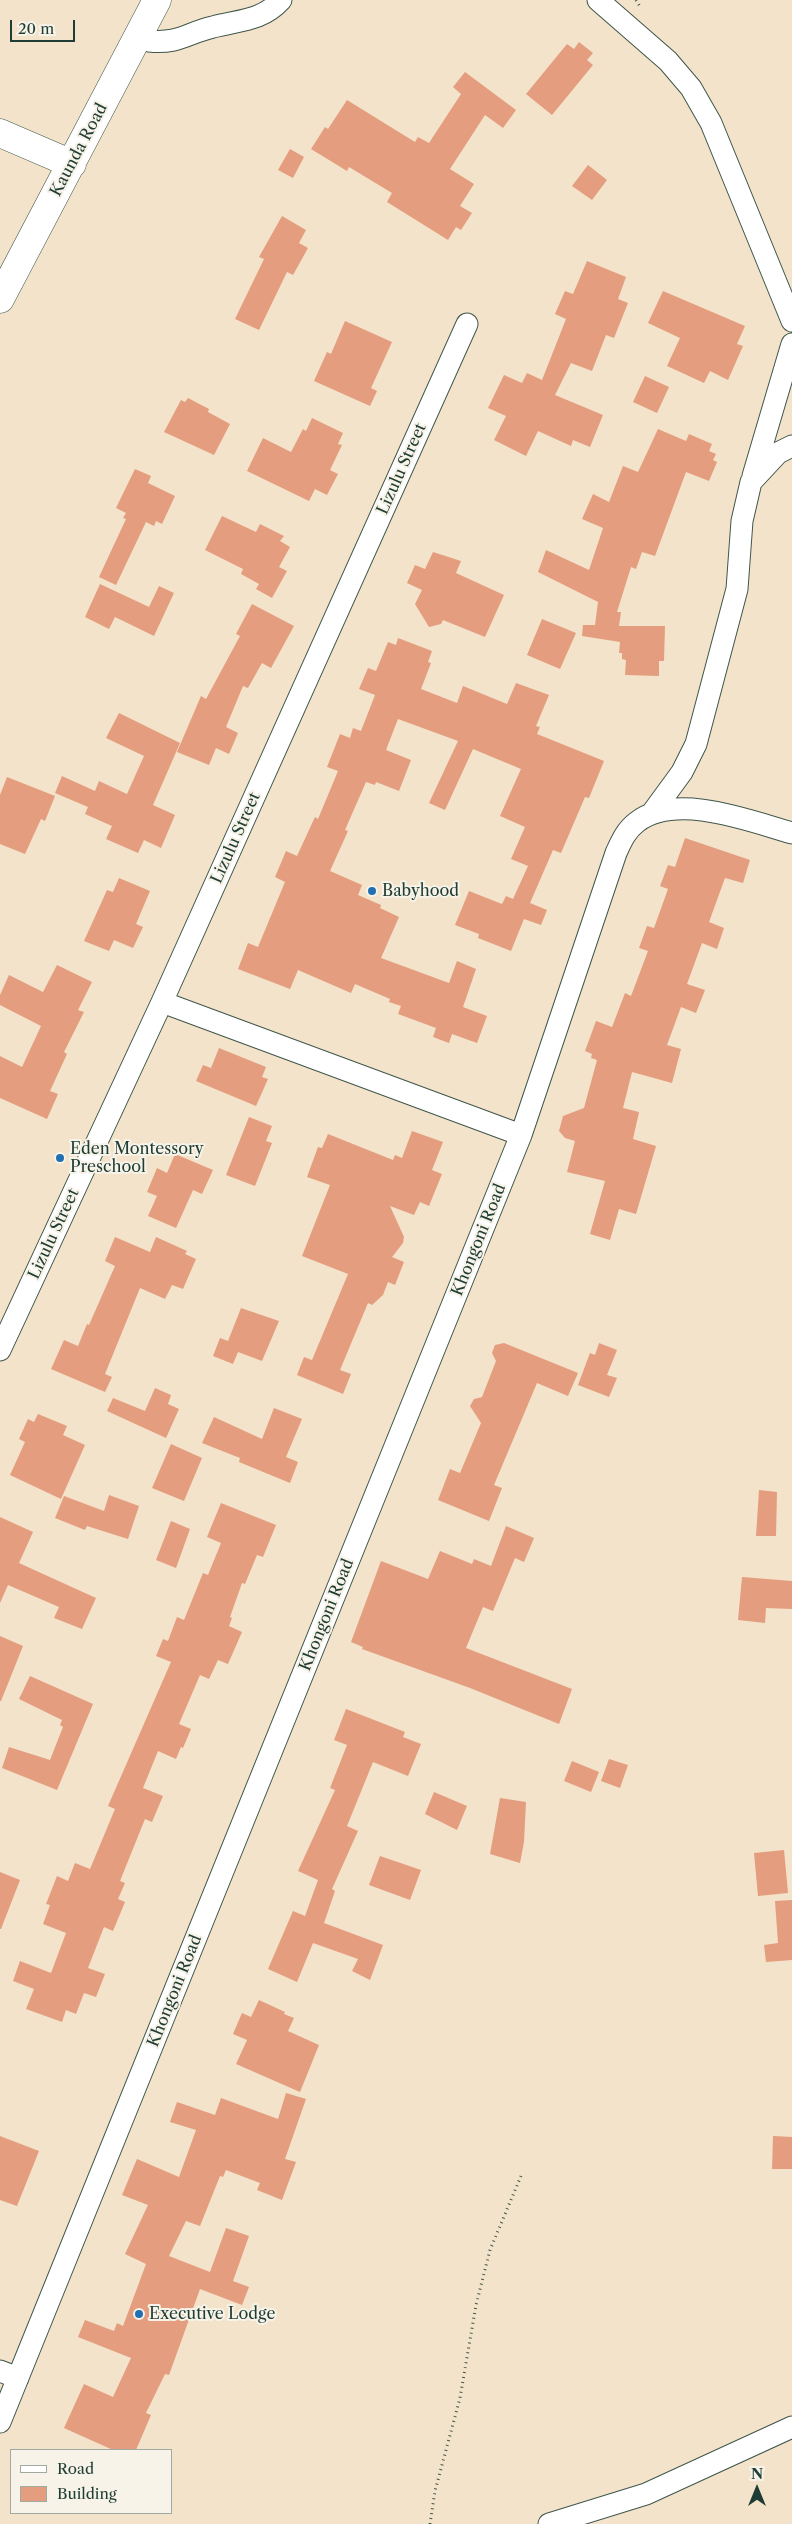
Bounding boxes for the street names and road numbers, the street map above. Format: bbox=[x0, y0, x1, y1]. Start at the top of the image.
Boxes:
street label: Kaunda Road bbox=[46, 100, 112, 200]
street label: Lizulu Street bbox=[373, 420, 431, 518]
street label: Lizulu Street bbox=[207, 789, 265, 887]
street label: Khongoni Road bbox=[448, 1181, 510, 1299]
street label: Lizulu Street bbox=[25, 1186, 83, 1282]
street label: Khongoni Road bbox=[296, 1556, 358, 1674]
street label: Khongoni Road bbox=[144, 1932, 206, 2050]

